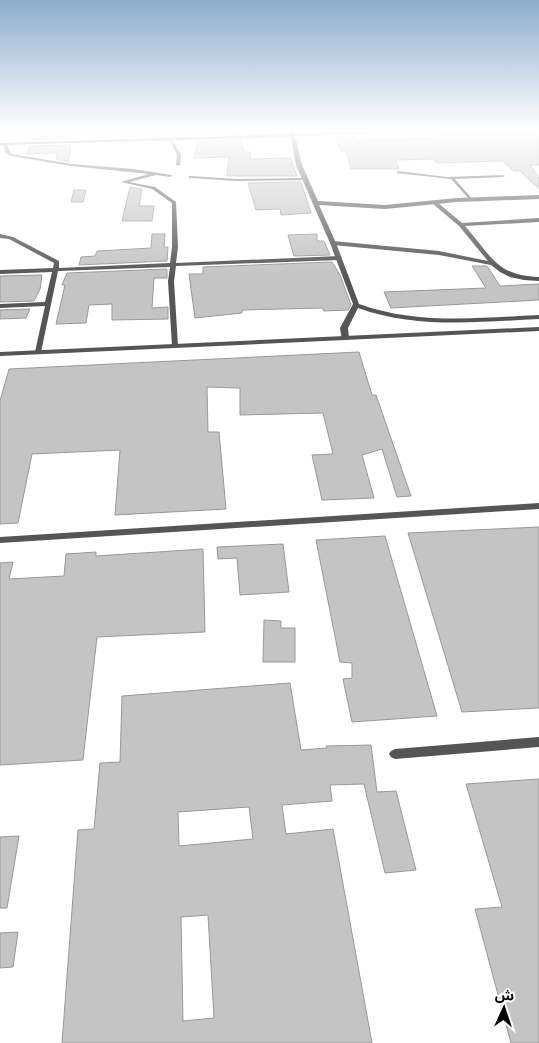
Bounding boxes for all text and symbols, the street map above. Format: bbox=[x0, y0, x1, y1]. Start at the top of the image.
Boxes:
north arrow bbox=[479, 983, 529, 1033]
text: ش bbox=[495, 986, 515, 1007]

